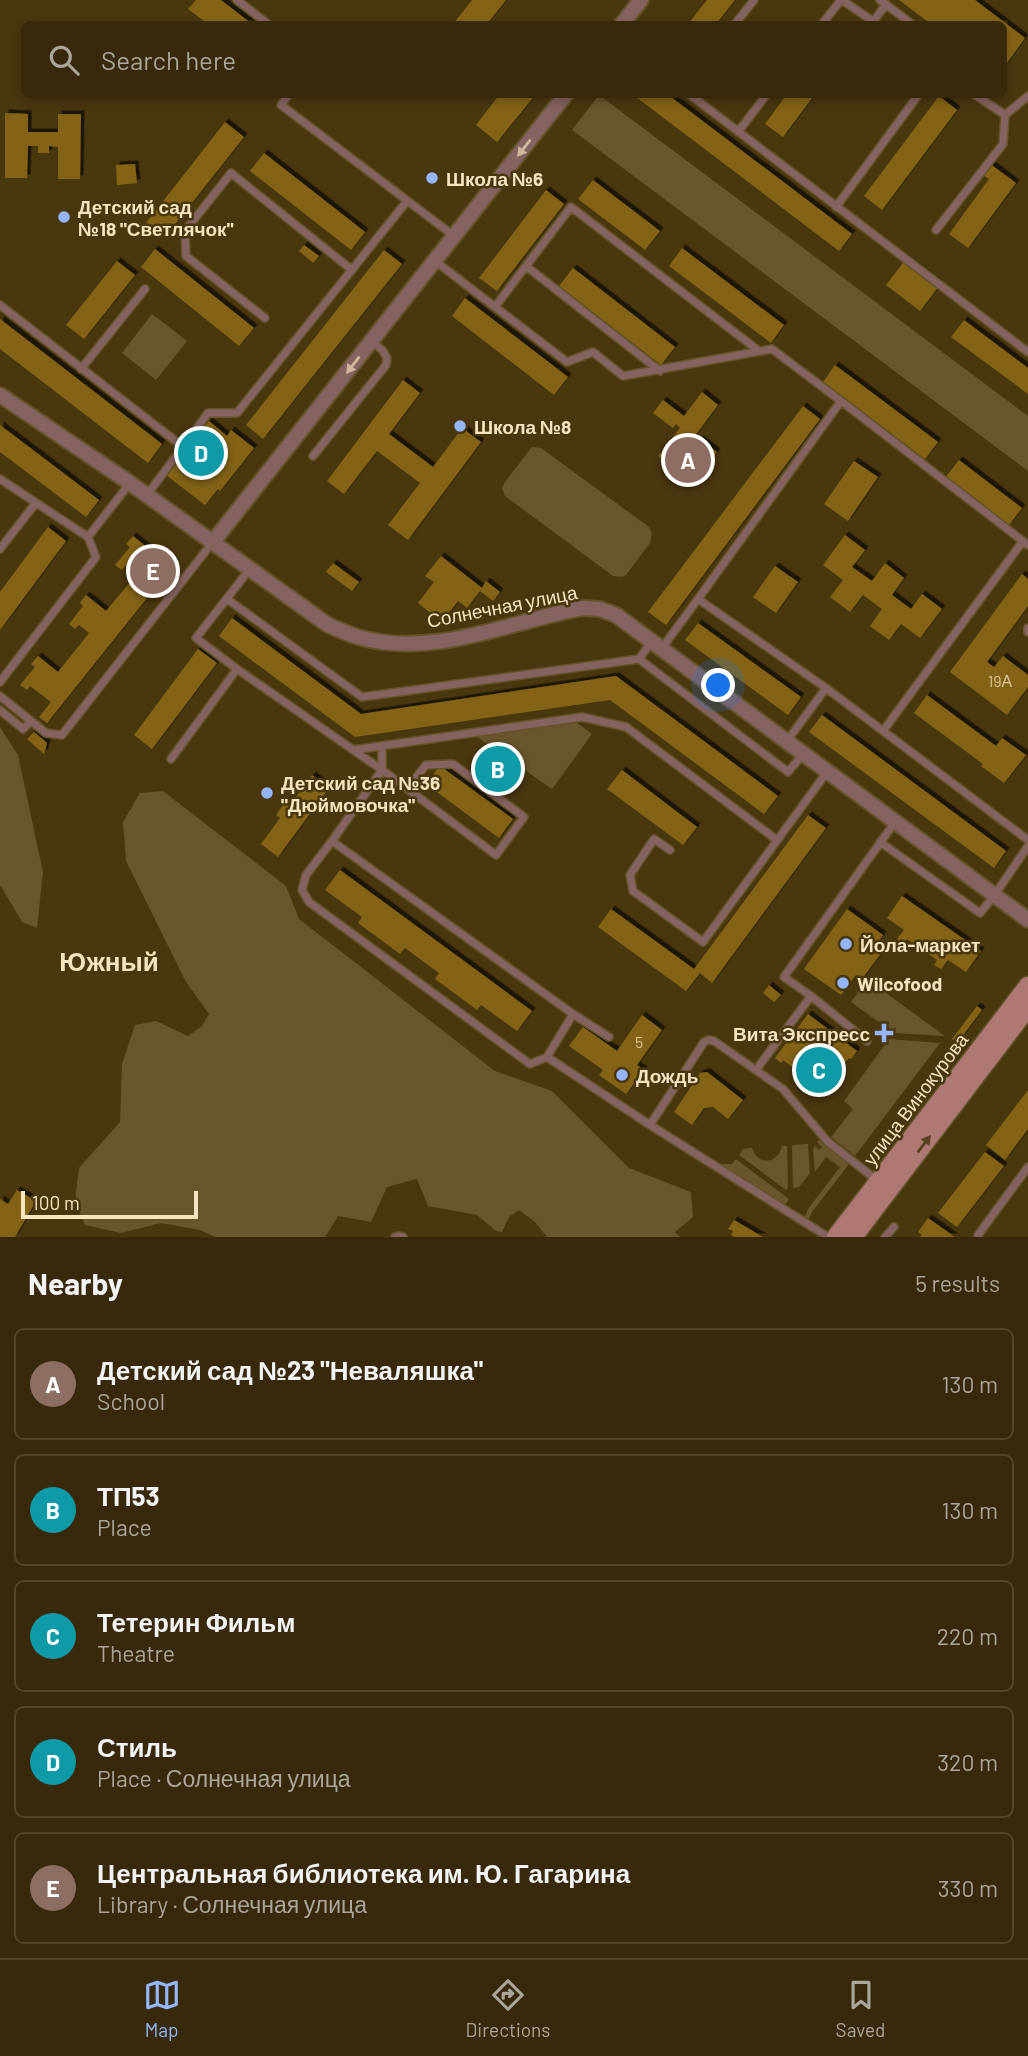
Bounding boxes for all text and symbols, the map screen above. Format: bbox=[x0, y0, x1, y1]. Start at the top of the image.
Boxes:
search box bbox=[21, 21, 1007, 98]
icon: search bbox=[45, 41, 83, 79]
text: Search here bbox=[101, 44, 236, 75]
one-way arrow bbox=[517, 139, 532, 157]
place label: Школа №6 bbox=[446, 167, 543, 190]
marker: Школа №6 bbox=[424, 170, 440, 186]
place label: Детский сад №18 "Светлячок" bbox=[78, 195, 234, 240]
marker: Детский сад №18 "Светлячок" bbox=[56, 209, 72, 225]
one-way arrow bbox=[346, 356, 360, 374]
place label: Школа №8 bbox=[474, 415, 571, 438]
marker: Школа №8 bbox=[452, 418, 468, 434]
pin: D bbox=[178, 427, 224, 479]
pin: A bbox=[665, 434, 711, 486]
pin: E bbox=[130, 545, 176, 597]
street label: Солнечная улица bbox=[425, 580, 580, 632]
your location bbox=[701, 668, 735, 702]
house number: 19А bbox=[988, 671, 1013, 690]
pin: B bbox=[475, 743, 521, 795]
place label: Детский сад №36 "Дюймовочка" bbox=[281, 771, 440, 816]
marker: Детский сад №36 "Дюймовочка" bbox=[259, 785, 275, 801]
place label: Йола-маркет bbox=[860, 933, 980, 956]
marker: Йола-маркет bbox=[838, 936, 854, 952]
district label: Южный bbox=[59, 945, 159, 976]
place label: Wilcofood bbox=[857, 972, 942, 995]
marker: Wilcofood bbox=[835, 975, 851, 991]
place label: Вита Экспресс bbox=[733, 1022, 870, 1045]
marker: Вита Экспресс bbox=[876, 1025, 892, 1041]
street label: улица Винокурова bbox=[858, 1028, 973, 1170]
house number: 5 bbox=[635, 1032, 643, 1051]
pin: C bbox=[796, 1044, 842, 1096]
place label: Дождь bbox=[636, 1064, 698, 1087]
marker: Дождь bbox=[614, 1067, 630, 1083]
one-way arrow bbox=[916, 1135, 930, 1153]
scale bar bbox=[21, 1188, 198, 1220]
text: 100 m bbox=[32, 1191, 80, 1214]
text: Nearby bbox=[28, 1265, 123, 1301]
text: 5 results bbox=[915, 1269, 1000, 1297]
text: Детский сад №23 "Неваляшка" bbox=[97, 1354, 483, 1385]
text: A bbox=[45, 1370, 61, 1398]
text: 130 m bbox=[941, 1370, 998, 1398]
text: School bbox=[97, 1387, 165, 1415]
text: ТП53 bbox=[97, 1480, 160, 1511]
text: B bbox=[46, 1496, 60, 1524]
text: 130 m bbox=[941, 1496, 998, 1524]
text: Place bbox=[97, 1513, 152, 1541]
text: Тетерин Фильм bbox=[97, 1606, 296, 1637]
text: C bbox=[46, 1622, 60, 1650]
text: 220 m bbox=[937, 1622, 998, 1650]
text: Theatre bbox=[97, 1639, 175, 1667]
text: Стиль bbox=[97, 1731, 177, 1762]
text: D bbox=[46, 1748, 60, 1776]
text: 320 m bbox=[937, 1748, 998, 1776]
text: Place · Солнечная улица bbox=[97, 1764, 351, 1792]
text: Центральная библиотека им. Ю. Гагарина bbox=[97, 1857, 630, 1888]
text: E bbox=[46, 1874, 60, 1902]
text: 330 m bbox=[938, 1874, 998, 1902]
text: Library · Солнечная улица bbox=[97, 1890, 367, 1918]
tab: Map bbox=[143, 1976, 181, 2041]
tab: Directions bbox=[466, 1976, 551, 2041]
tab: Saved bbox=[836, 1976, 885, 2041]

